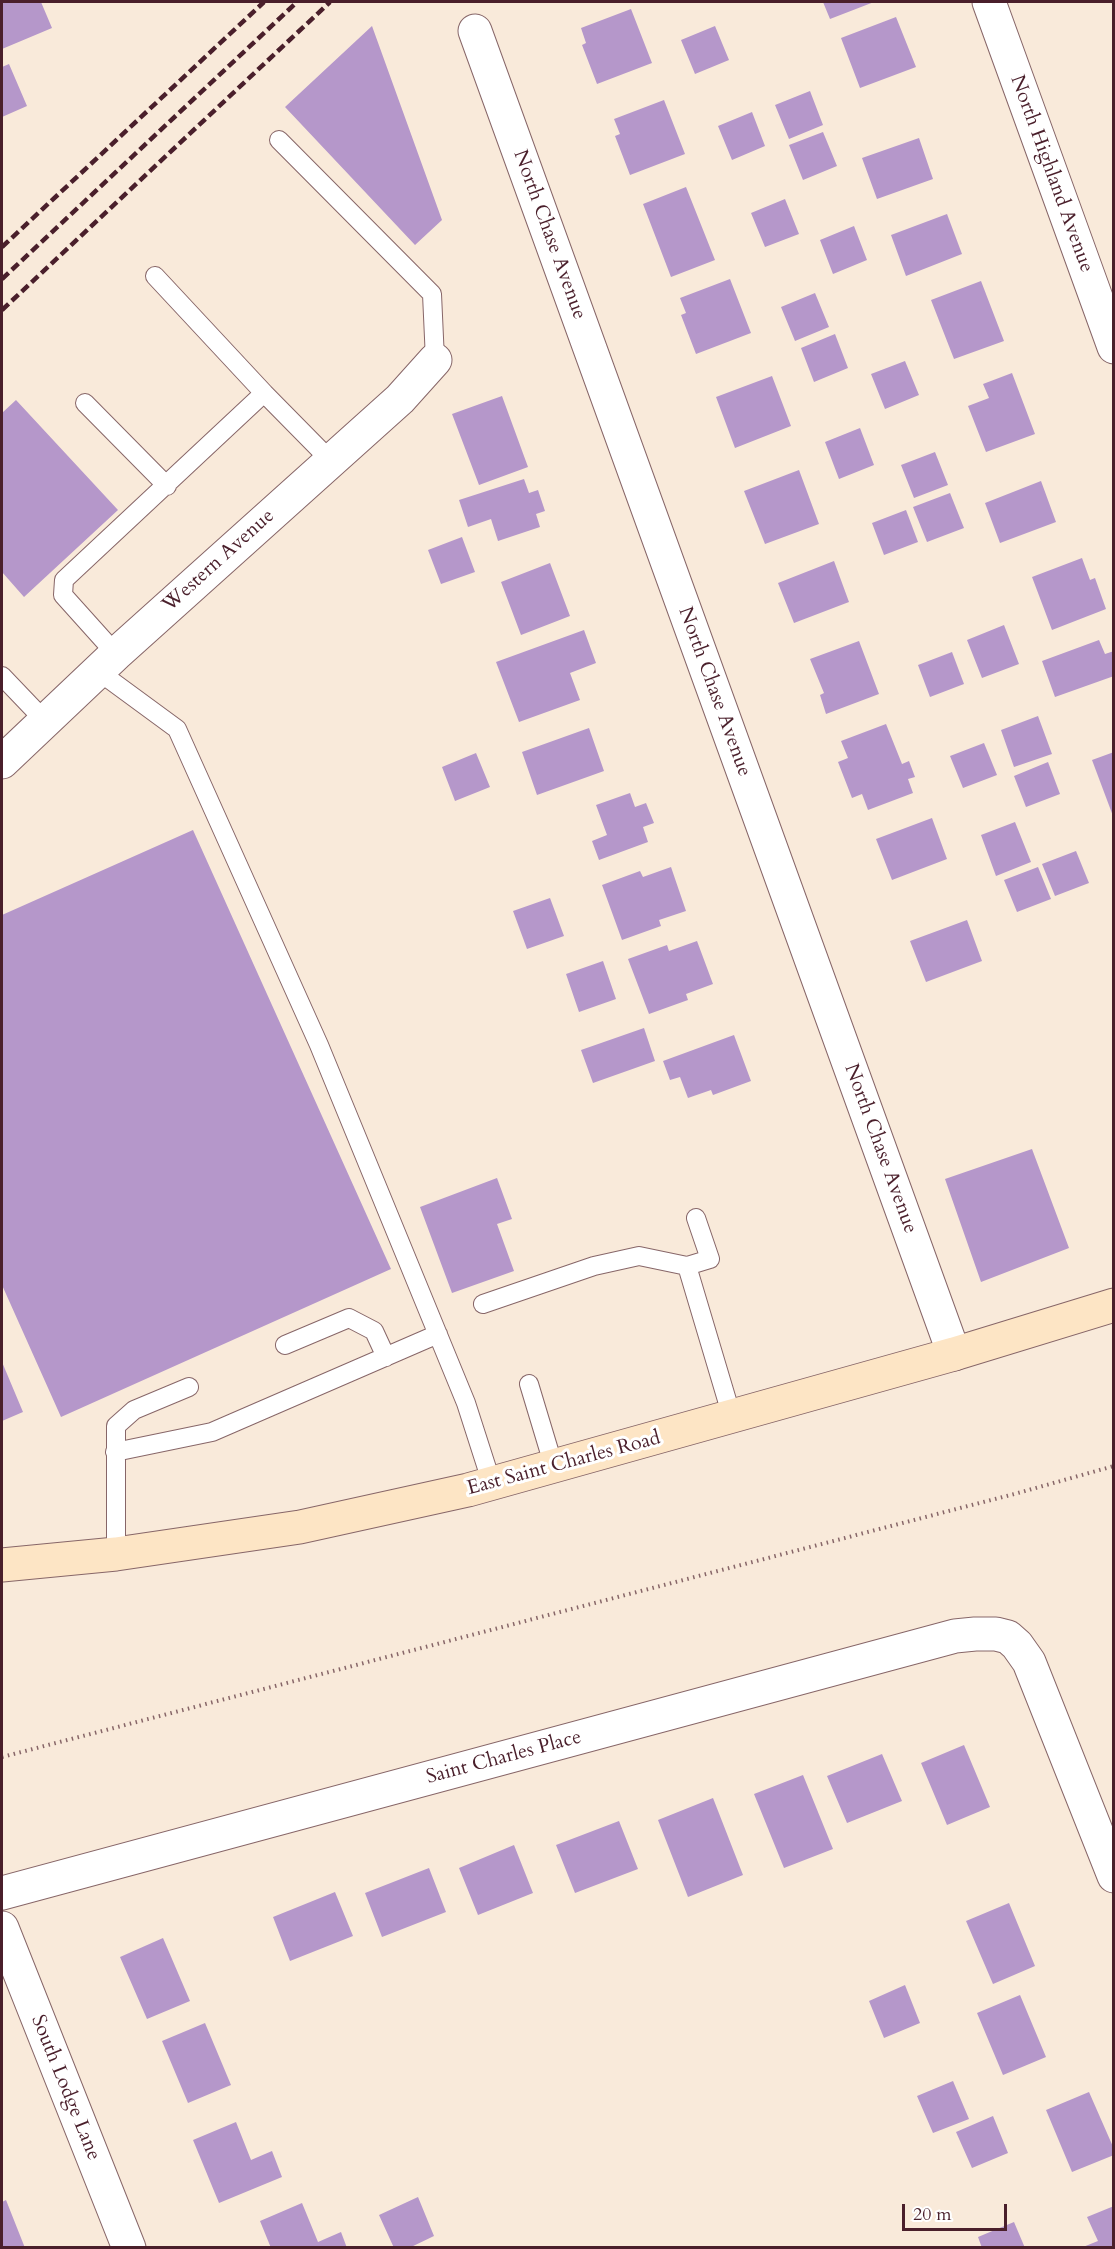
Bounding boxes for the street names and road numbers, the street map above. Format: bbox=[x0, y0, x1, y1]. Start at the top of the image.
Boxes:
street label: North Highland Avenue bbox=[1004, 72, 1098, 276]
street label: North Chase Avenue bbox=[507, 147, 591, 323]
street label: Western Avenue bbox=[158, 505, 280, 617]
street label: North Chase Avenue bbox=[672, 604, 756, 780]
street label: North Chase Avenue bbox=[838, 1061, 922, 1237]
street label: East Saint Charles Road bbox=[465, 1427, 663, 1501]
street label: Saint Charles Place bbox=[424, 1726, 584, 1790]
street label: South Lodge Lane bbox=[25, 2012, 105, 2164]

